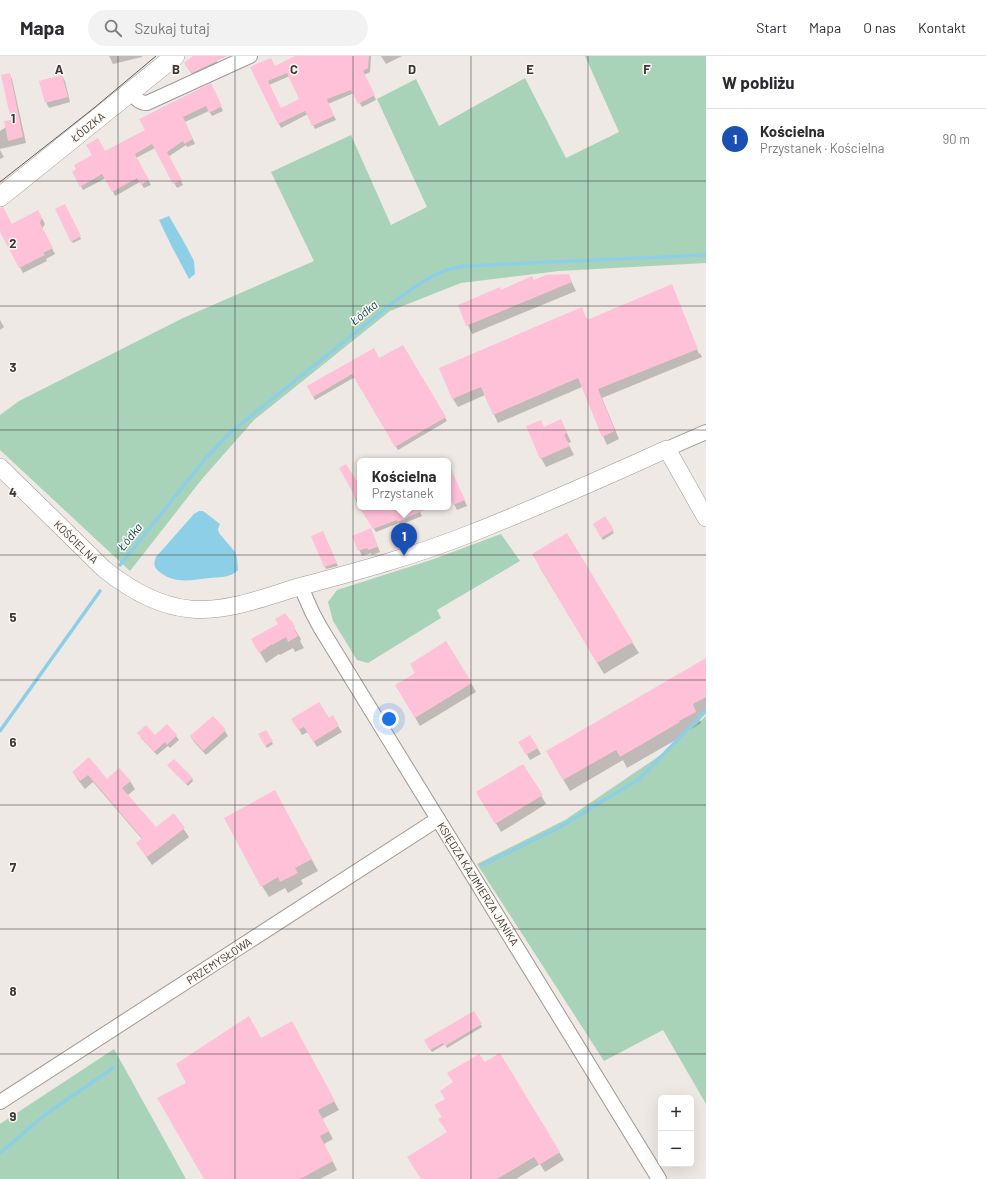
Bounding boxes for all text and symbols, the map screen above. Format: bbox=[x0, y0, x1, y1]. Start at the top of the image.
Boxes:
search box bbox=[88, 10, 368, 46]
text: Mapa bbox=[20, 16, 64, 39]
icon: search bbox=[102, 17, 124, 39]
text: Szukaj tutaj bbox=[134, 19, 210, 37]
text: Start bbox=[756, 19, 787, 36]
text: Mapa bbox=[809, 19, 841, 36]
text: O nas bbox=[863, 19, 896, 36]
text: Kontakt bbox=[918, 19, 966, 36]
text: A bbox=[55, 61, 64, 77]
text: B bbox=[172, 61, 180, 77]
text: C bbox=[290, 61, 298, 77]
text: D bbox=[408, 61, 416, 77]
text: E bbox=[526, 61, 534, 77]
text: F bbox=[643, 61, 651, 77]
text: W pobliżu bbox=[722, 72, 795, 92]
street label: ŁÓDZKA bbox=[67, 109, 108, 145]
text: 1 bbox=[11, 110, 15, 126]
text: Kościelna bbox=[760, 122, 825, 140]
text: 1 bbox=[733, 131, 737, 147]
text: 90 m bbox=[943, 131, 970, 147]
text: Przystanek · Kościelna bbox=[760, 140, 885, 156]
text: 2 bbox=[9, 235, 17, 251]
water label: Łódka bbox=[346, 297, 380, 328]
text: 3 bbox=[9, 359, 17, 375]
popup bbox=[357, 458, 451, 510]
text: Kościelna bbox=[372, 467, 436, 485]
text: 4 bbox=[9, 484, 17, 500]
text: Przystanek bbox=[372, 485, 434, 501]
street label: KOŚCIELNA bbox=[52, 517, 101, 566]
water label: Łódka bbox=[113, 520, 145, 554]
pin: 1 bbox=[391, 523, 417, 556]
text: 5 bbox=[9, 609, 17, 625]
your location bbox=[379, 709, 399, 729]
text: 6 bbox=[10, 734, 17, 750]
street label: KSIĘDZA KAZIMIERZA JANIKA bbox=[435, 820, 522, 948]
text: 7 bbox=[10, 859, 17, 875]
street label: PRZEMYSŁOWA bbox=[184, 935, 254, 986]
text: 8 bbox=[9, 983, 17, 999]
map controls bbox=[658, 1095, 694, 1167]
button: + bbox=[658, 1095, 694, 1131]
text: 9 bbox=[10, 1108, 17, 1124]
button: − bbox=[658, 1131, 694, 1167]

